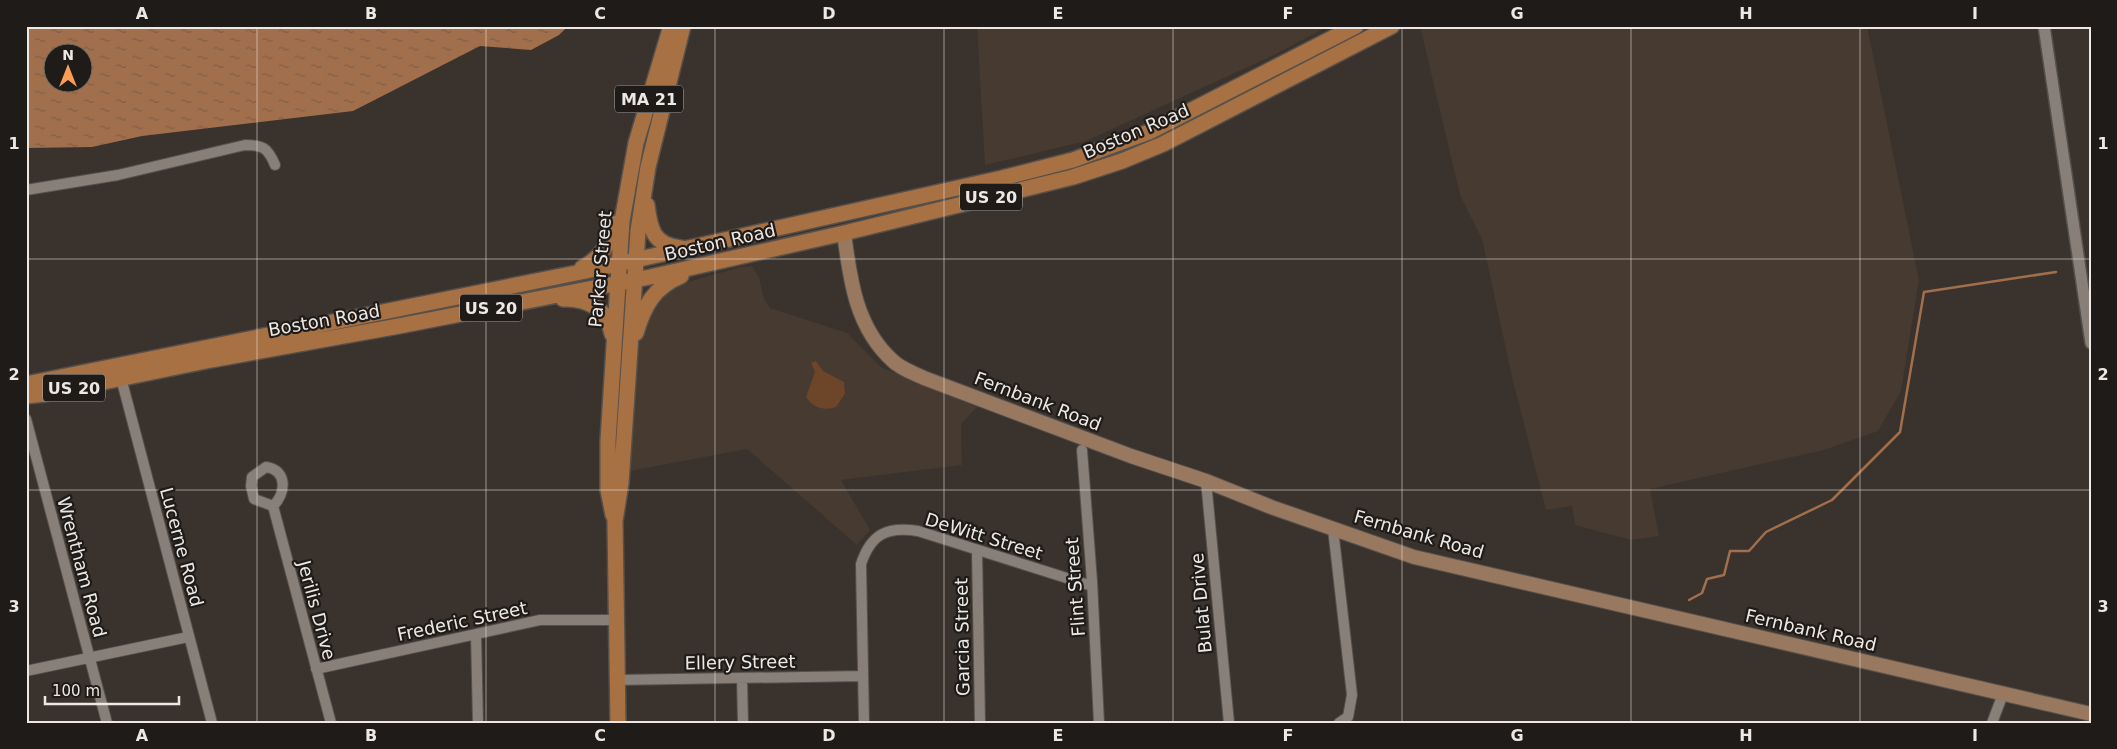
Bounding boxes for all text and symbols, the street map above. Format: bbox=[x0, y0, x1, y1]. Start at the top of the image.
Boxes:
text: A bbox=[136, 4, 149, 23]
text: B bbox=[365, 4, 377, 23]
text: C bbox=[594, 4, 606, 23]
text: D bbox=[822, 4, 836, 23]
text: E bbox=[1053, 4, 1063, 23]
text: F bbox=[1283, 4, 1293, 23]
text: G bbox=[1510, 4, 1524, 23]
text: H bbox=[1739, 4, 1753, 23]
text: I bbox=[1972, 4, 1978, 23]
north arrow bbox=[42, 42, 92, 92]
text: N bbox=[62, 47, 74, 63]
road number: MA 21 bbox=[615, 86, 683, 112]
street label: Boston Road bbox=[1080, 99, 1192, 163]
text: 1 bbox=[8, 134, 20, 153]
text: 1 bbox=[2097, 134, 2109, 153]
road number: US 20 bbox=[960, 183, 1022, 210]
street label: Parker Street bbox=[584, 210, 616, 328]
street label: Boston Road bbox=[663, 219, 777, 265]
road number: US 20 bbox=[460, 294, 522, 322]
street label: Boston Road bbox=[266, 300, 382, 340]
text: 2 bbox=[8, 365, 20, 384]
text: 2 bbox=[2097, 365, 2109, 384]
street label: Fernbank Road bbox=[972, 367, 1104, 435]
road number: US 20 bbox=[43, 374, 105, 402]
street label: Lucerne Road bbox=[156, 485, 208, 609]
street label: Wrentham Road bbox=[53, 495, 111, 639]
street label: Fernbank Road bbox=[1352, 505, 1486, 563]
street label: DeWitt Street bbox=[923, 508, 1045, 564]
street label: Flint Street bbox=[1061, 537, 1089, 637]
street label: Bulat Drive bbox=[1186, 552, 1216, 654]
street label: Jerilis Drive bbox=[293, 557, 340, 662]
street label: Garcia Street bbox=[950, 578, 974, 696]
text: 3 bbox=[8, 597, 20, 616]
street label: Frederic Street bbox=[395, 597, 529, 645]
text: 3 bbox=[2097, 597, 2109, 616]
street label: Fernbank Road bbox=[1743, 605, 1879, 655]
street label: Ellery Street bbox=[684, 651, 796, 673]
scale bar bbox=[45, 674, 179, 706]
text: 100 m bbox=[52, 682, 100, 700]
text: A bbox=[136, 726, 149, 745]
text: B bbox=[365, 726, 377, 745]
text: C bbox=[594, 726, 606, 745]
text: D bbox=[822, 726, 836, 745]
text: E bbox=[1053, 726, 1063, 745]
text: F bbox=[1283, 726, 1293, 745]
text: G bbox=[1510, 726, 1524, 745]
text: H bbox=[1739, 726, 1753, 745]
text: I bbox=[1972, 726, 1978, 745]

